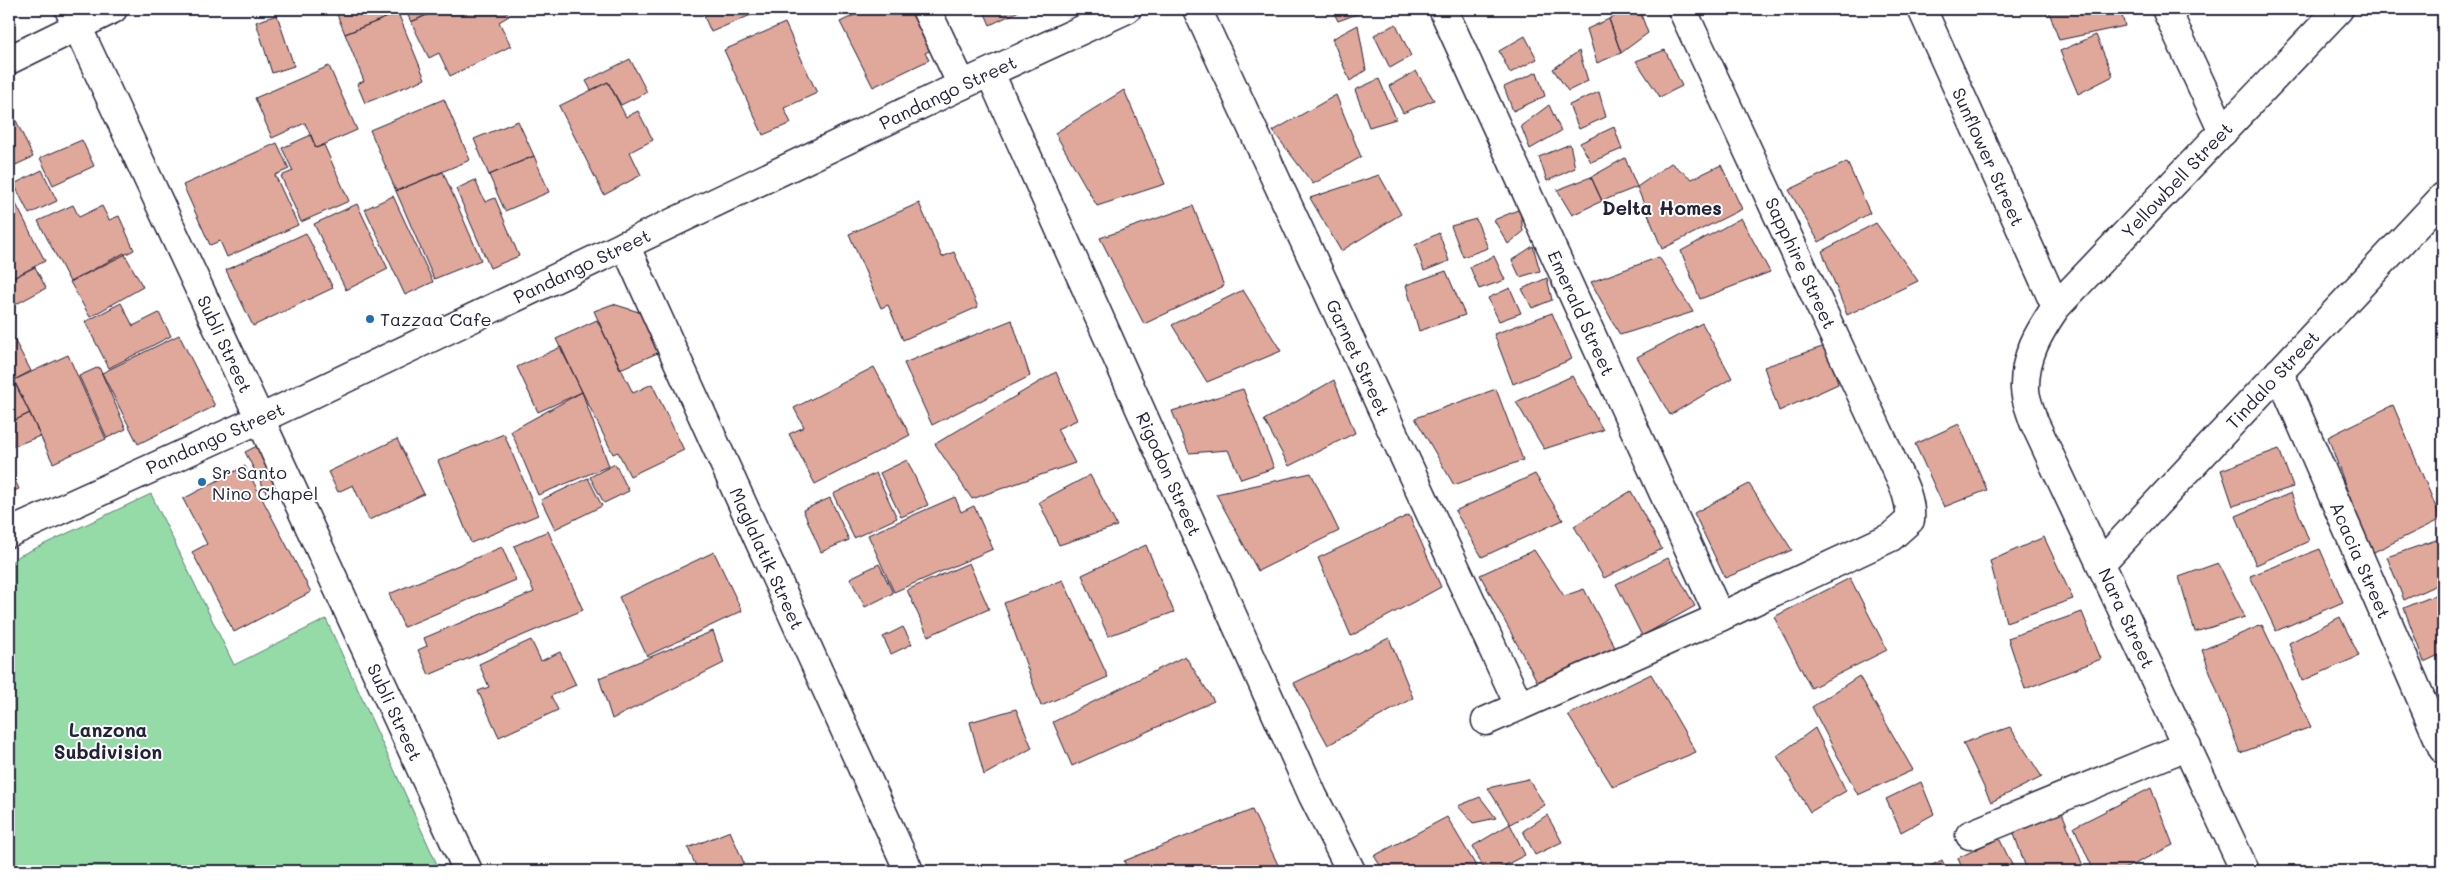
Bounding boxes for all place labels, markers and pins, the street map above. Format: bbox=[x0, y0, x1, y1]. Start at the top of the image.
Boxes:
place label: Tazzaa Cafe bbox=[380, 307, 492, 331]
marker: Tazzaa Cafe bbox=[364, 313, 376, 325]
place label: Sr Santo Nino Chapel bbox=[212, 460, 318, 505]
marker: Sr Santo Nino Chapel bbox=[196, 476, 208, 488]

